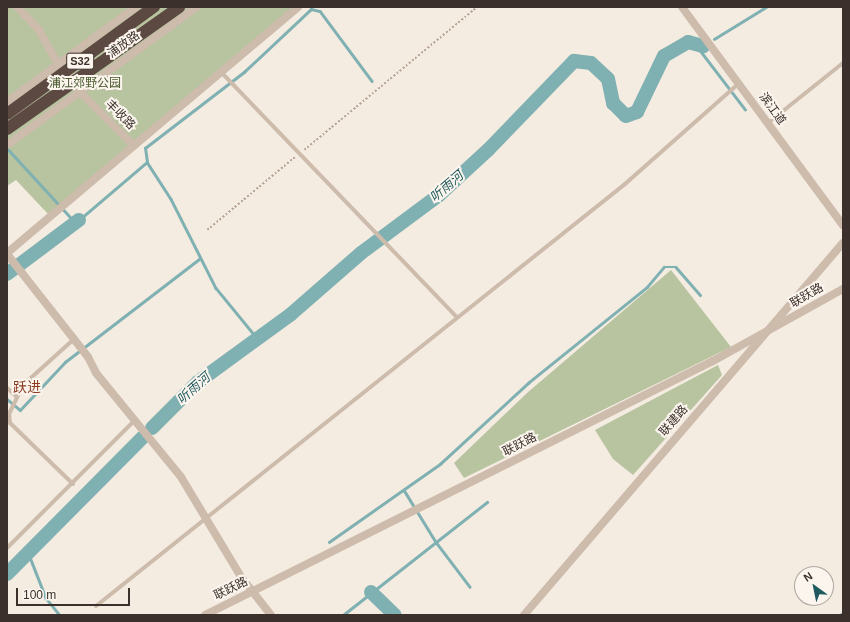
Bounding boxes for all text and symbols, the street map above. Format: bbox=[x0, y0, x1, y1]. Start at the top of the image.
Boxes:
street label: 浦放路 bbox=[105, 29, 143, 61]
road number: S32 bbox=[66, 52, 94, 70]
park label: 浦江郊野公园 bbox=[49, 77, 121, 91]
street label: 滨江道 bbox=[756, 90, 788, 128]
street label: 丰收路 bbox=[102, 97, 138, 133]
water label: 听雨河 bbox=[427, 168, 467, 206]
street label: 联跃路 bbox=[788, 281, 826, 311]
water label: 听雨河 bbox=[174, 370, 214, 408]
district label: 跃进 bbox=[13, 379, 41, 395]
street label: 联建路 bbox=[657, 403, 691, 439]
street label: 联跃路 bbox=[501, 430, 539, 460]
north arrow bbox=[794, 566, 834, 606]
text: N bbox=[801, 570, 815, 584]
street label: 联跃路 bbox=[212, 575, 250, 603]
scale bar bbox=[18, 580, 132, 606]
text: 100 m bbox=[23, 588, 56, 602]

